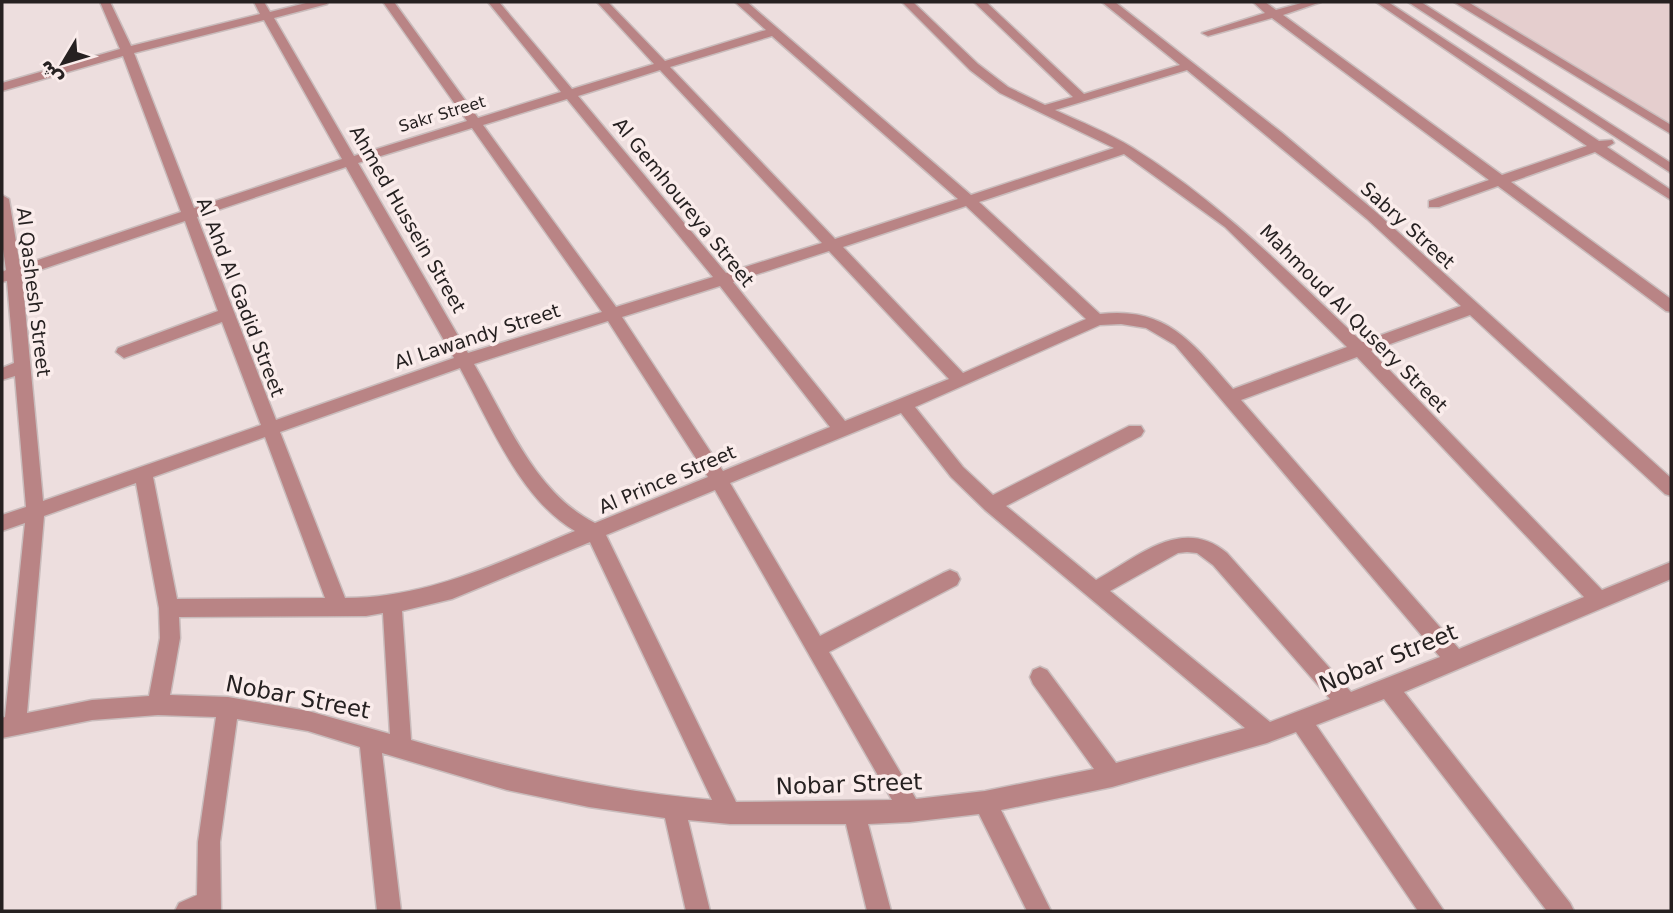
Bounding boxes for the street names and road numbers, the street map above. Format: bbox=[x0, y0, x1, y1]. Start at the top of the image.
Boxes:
street label: Sakr Street bbox=[396, 92, 488, 136]
street label: Al Gemhoureya Street bbox=[609, 113, 759, 291]
street label: Ahmed Hussein Street bbox=[345, 122, 471, 316]
street label: Sabry Street bbox=[1357, 177, 1459, 273]
street label: Al Ahd Al Gadid Street bbox=[193, 194, 289, 400]
street label: Al Qashesh Street bbox=[13, 206, 55, 378]
street label: Mahmoud Al Qusery Street bbox=[1256, 220, 1452, 416]
street label: Al Lawandy Street bbox=[391, 299, 563, 373]
street label: Al Prince Street bbox=[595, 440, 739, 518]
street label: Nobar Street bbox=[1315, 618, 1461, 698]
street label: Nobar Street bbox=[224, 670, 372, 724]
street label: Nobar Street bbox=[775, 768, 923, 800]

